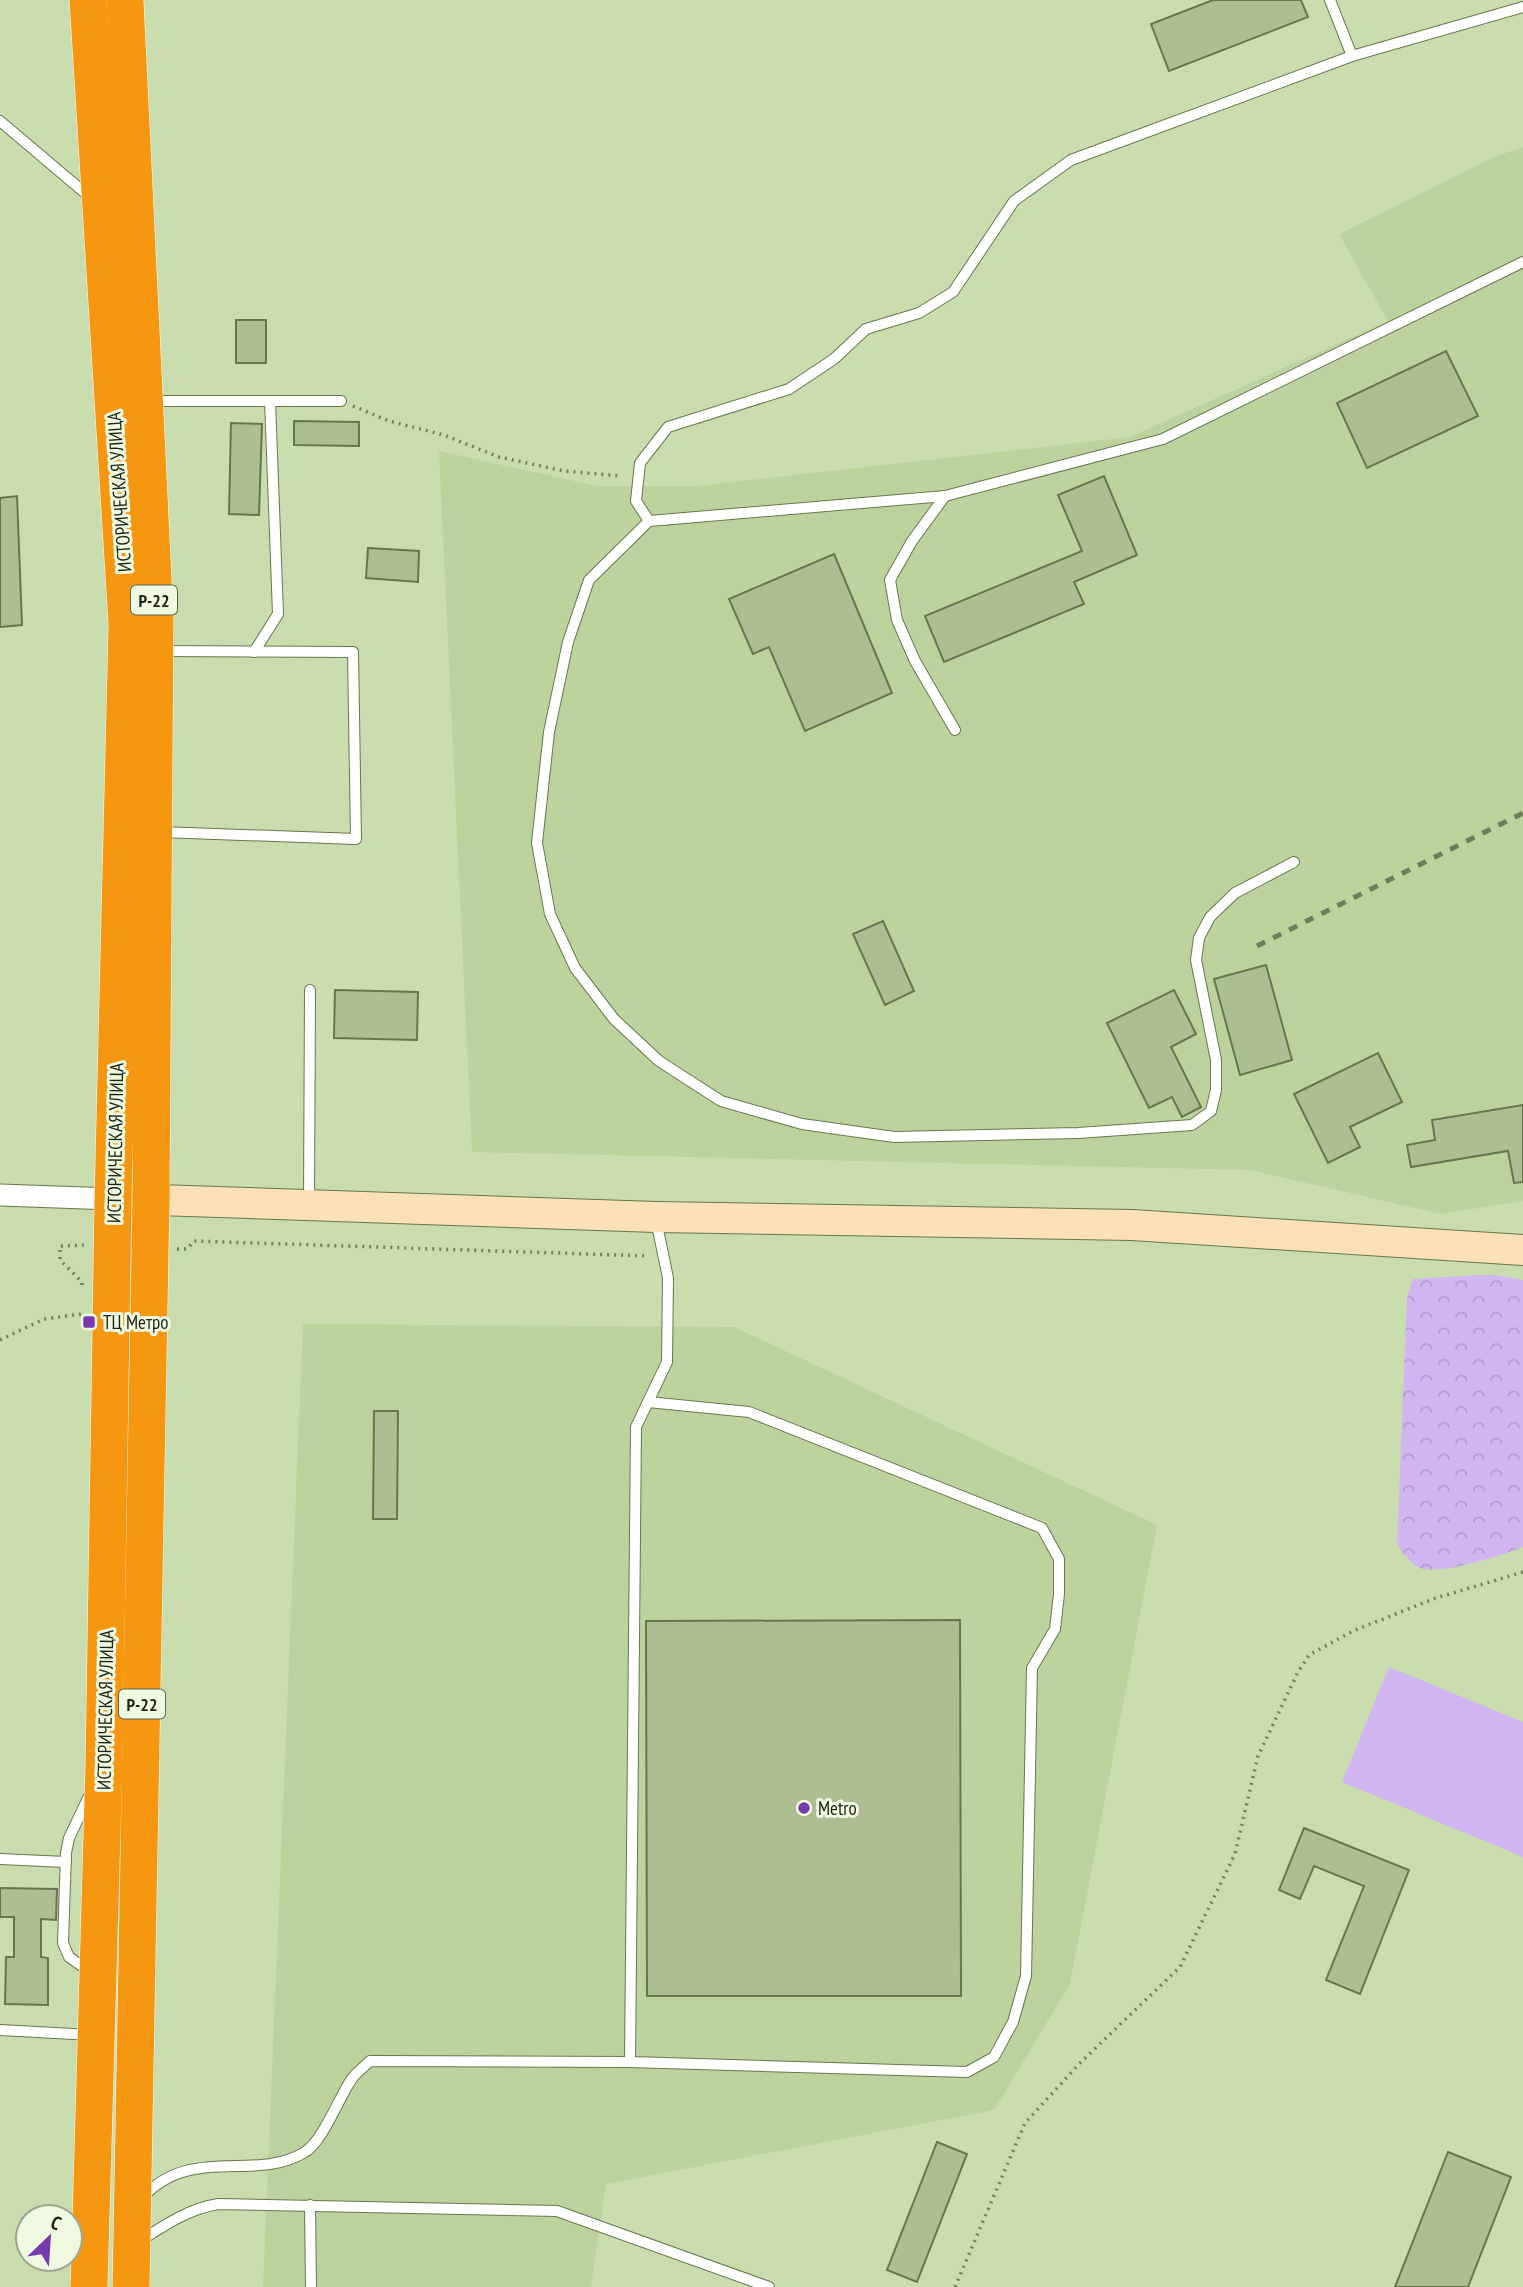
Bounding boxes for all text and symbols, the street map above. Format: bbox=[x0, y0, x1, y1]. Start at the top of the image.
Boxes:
street label: ИСТОРИЧЕСКАЯ УЛИЦА bbox=[101, 411, 137, 573]
road number: Р-22 bbox=[131, 586, 177, 614]
street label: ИСТОРИЧЕСКАЯ УЛИЦА bbox=[102, 1063, 128, 1223]
place label: ТЦ Метро bbox=[103, 1310, 169, 1334]
marker: ТЦ Метро bbox=[81, 1314, 97, 1330]
street label: ИСТОРИЧЕСКАЯ УЛИЦА bbox=[92, 1630, 118, 1790]
road number: Р-22 bbox=[119, 1689, 165, 1718]
place label: Metro bbox=[818, 1796, 857, 1820]
marker: Metro bbox=[796, 1800, 812, 1816]
north arrow bbox=[14, 2203, 84, 2273]
text: С bbox=[47, 2210, 65, 2235]

